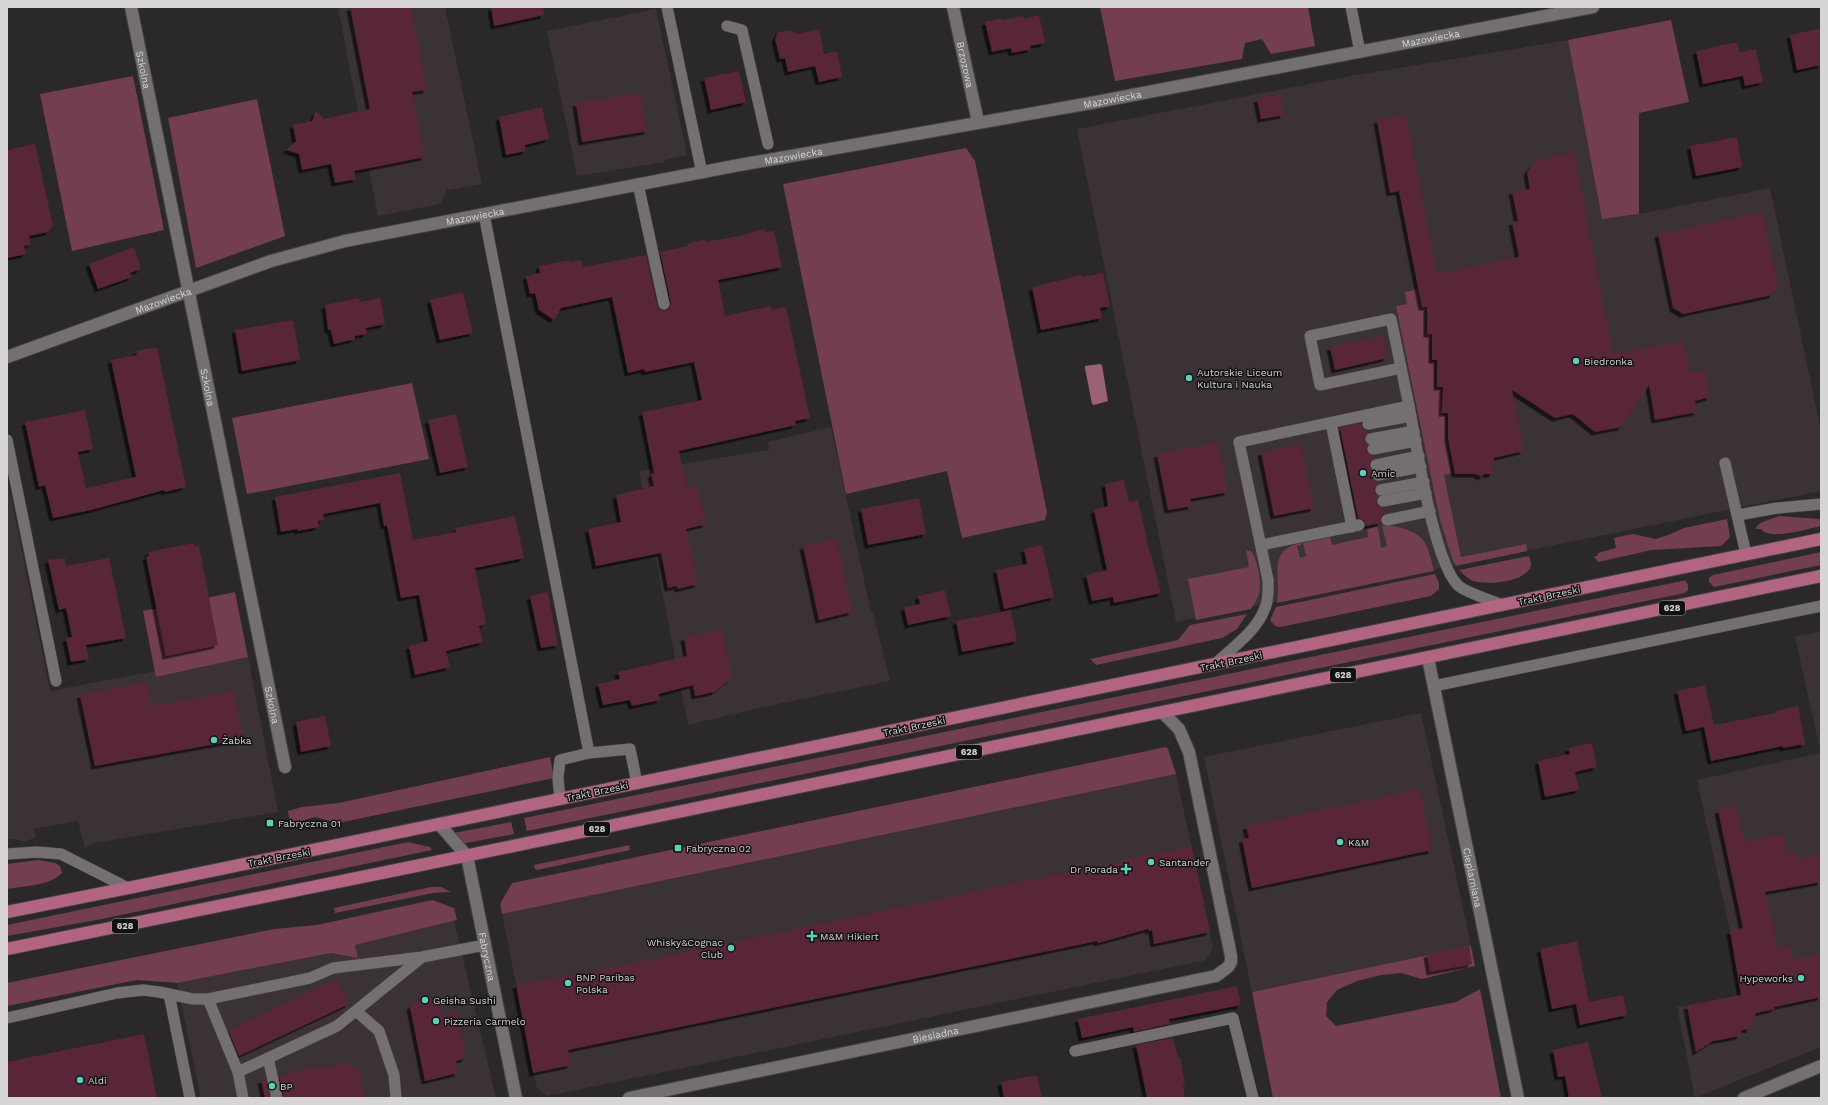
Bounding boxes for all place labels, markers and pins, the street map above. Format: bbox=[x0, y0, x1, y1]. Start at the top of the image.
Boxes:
marker: Biedronka bbox=[1571, 356, 1581, 366]
place label: Biedronka bbox=[1584, 356, 1633, 367]
place label: Autorskie Liceum Kultura i Nauka bbox=[1197, 367, 1282, 390]
marker: Autorskie Liceum Kultura i Nauka bbox=[1184, 373, 1194, 383]
marker: Amic bbox=[1358, 468, 1368, 478]
place label: Amic bbox=[1371, 468, 1396, 479]
marker: Żabka bbox=[209, 735, 219, 745]
place label: Żabka bbox=[222, 735, 252, 746]
marker: Fabryczna 01 bbox=[265, 818, 275, 828]
place label: Fabryczna 01 bbox=[278, 818, 341, 829]
marker: K&M bbox=[1335, 837, 1345, 847]
place label: K&M bbox=[1348, 837, 1369, 848]
marker: Fabryczna 02 bbox=[673, 843, 683, 853]
place label: Fabryczna 02 bbox=[686, 843, 751, 854]
marker: Santander bbox=[1146, 857, 1156, 867]
place label: Santander bbox=[1159, 857, 1209, 868]
place label: Dr Porada bbox=[1070, 864, 1118, 875]
marker: Dr Porada bbox=[1121, 864, 1131, 874]
marker: M&M Hikiert bbox=[807, 931, 817, 941]
place label: M&M Hikiert bbox=[820, 931, 880, 942]
place label: Whisky&Cognac Club bbox=[647, 937, 723, 960]
marker: Whisky&Cognac Club bbox=[726, 943, 736, 953]
place label: BNP Paribas Polska bbox=[576, 972, 635, 995]
place label: Hypeworks bbox=[1739, 973, 1793, 984]
marker: Hypeworks bbox=[1796, 973, 1806, 983]
marker: BNP Paribas Polska bbox=[563, 978, 573, 988]
marker: Geisha Sushi bbox=[420, 995, 430, 1005]
place label: Geisha Sushi bbox=[433, 995, 496, 1006]
marker: Pizzeria Carmelo bbox=[431, 1016, 441, 1026]
place label: Pizzeria Carmelo bbox=[444, 1016, 526, 1027]
marker: Aldi bbox=[75, 1075, 85, 1085]
place label: Aldi bbox=[88, 1075, 107, 1086]
marker: BP bbox=[267, 1081, 277, 1091]
place label: BP bbox=[280, 1081, 293, 1092]

